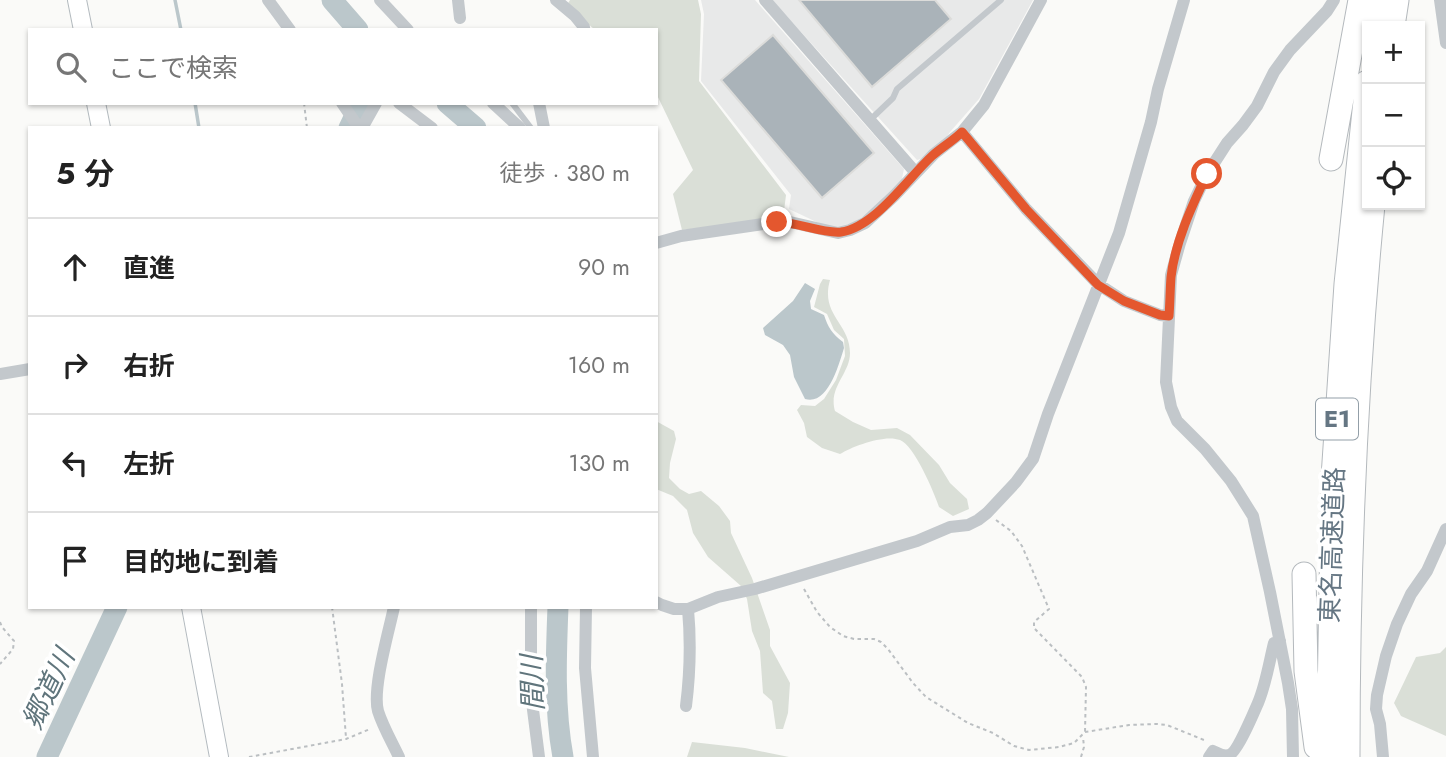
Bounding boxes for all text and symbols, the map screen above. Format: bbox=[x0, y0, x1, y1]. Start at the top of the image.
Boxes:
map controls bbox=[1362, 21, 1425, 210]
button: + bbox=[1362, 21, 1425, 84]
search box bbox=[28, 28, 658, 105]
icon: search bbox=[52, 48, 90, 86]
text: ここで検索 bbox=[108, 49, 238, 87]
button: − bbox=[1362, 84, 1425, 147]
button: locate bbox=[1362, 147, 1425, 210]
text: 5 分 bbox=[56, 152, 114, 195]
text: 徒歩 · 380 m bbox=[500, 156, 630, 190]
route start bbox=[1191, 158, 1222, 189]
route end bbox=[761, 206, 792, 237]
icon: ahead bbox=[56, 248, 94, 286]
text: 直進 bbox=[123, 249, 175, 287]
text: 90 m bbox=[578, 250, 630, 284]
icon: right bbox=[56, 346, 94, 384]
text: 右折 bbox=[123, 347, 175, 385]
text: 160 m bbox=[568, 348, 630, 382]
road number: E1 bbox=[1316, 398, 1358, 440]
icon: left bbox=[56, 444, 94, 482]
text: 左折 bbox=[123, 445, 175, 483]
text: 130 m bbox=[568, 446, 630, 480]
street label: 東名高速道路 bbox=[1310, 466, 1354, 624]
icon: arrive bbox=[56, 542, 94, 580]
text: 目的地に到着 bbox=[123, 543, 279, 581]
water label: 郷道川 bbox=[12, 640, 86, 736]
water label: 間川 bbox=[511, 651, 554, 712]

